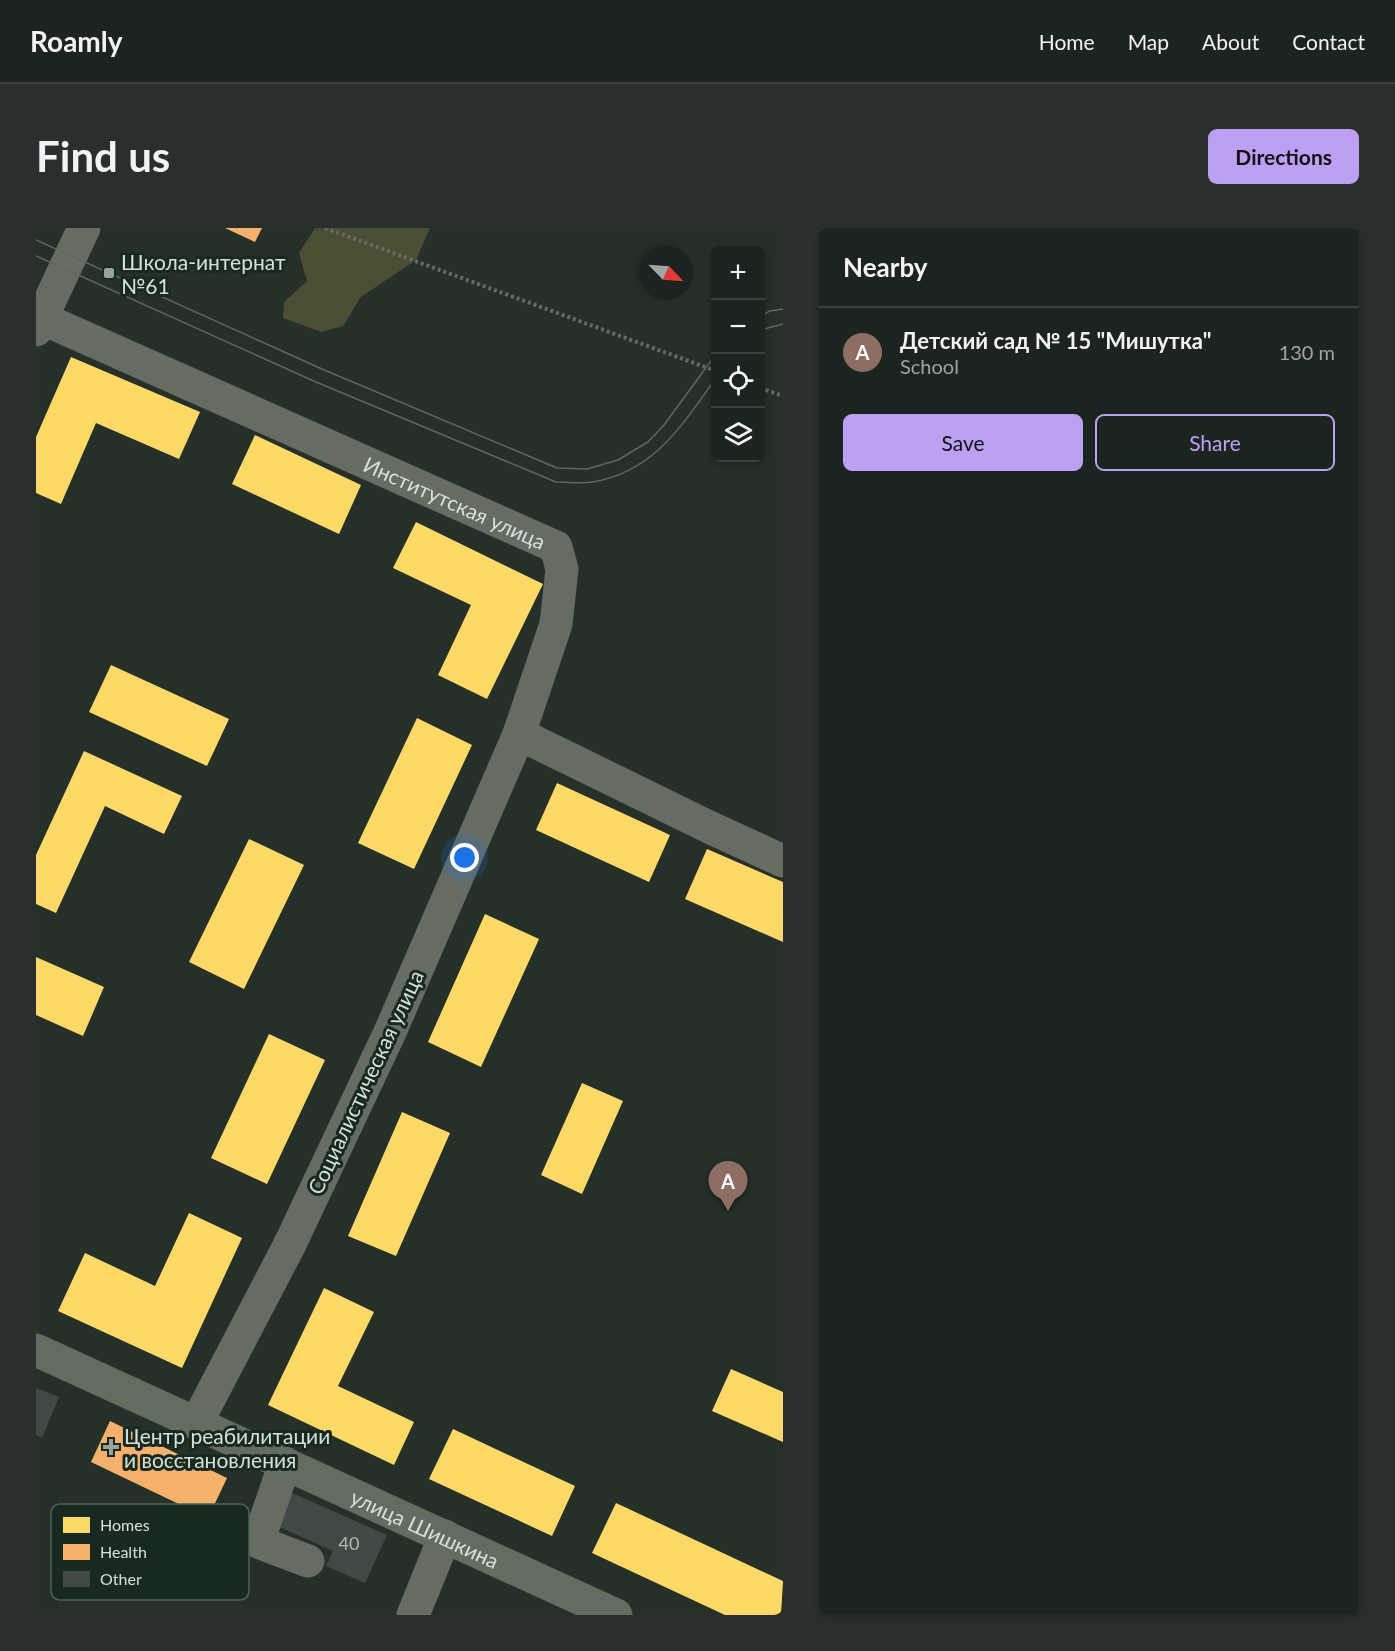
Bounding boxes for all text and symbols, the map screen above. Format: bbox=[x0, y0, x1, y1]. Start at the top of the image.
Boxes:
text: Roamly bbox=[30, 24, 123, 58]
text: Home bbox=[1039, 29, 1095, 54]
text: Map bbox=[1128, 29, 1169, 54]
text: About bbox=[1202, 29, 1259, 54]
text: Contact bbox=[1292, 29, 1365, 54]
button: Directions bbox=[1208, 129, 1359, 184]
text: Find us bbox=[36, 131, 170, 181]
north arrow bbox=[639, 246, 693, 300]
map controls bbox=[711, 246, 765, 462]
button: + bbox=[711, 246, 765, 300]
place label: Школа-интернат №61 bbox=[121, 249, 286, 298]
text: Nearby bbox=[843, 251, 928, 283]
marker: Школа-интернат №61 bbox=[102, 266, 116, 280]
button: − bbox=[711, 300, 765, 354]
text: Детский сад № 15 "Мишутка" bbox=[900, 327, 1211, 354]
text: A bbox=[856, 340, 869, 364]
text: 130 m bbox=[1279, 340, 1335, 364]
button: locate bbox=[711, 354, 765, 408]
text: School bbox=[900, 354, 959, 378]
button: layers bbox=[711, 408, 765, 462]
button: Save bbox=[843, 414, 1083, 471]
button: Share bbox=[1095, 414, 1335, 471]
street label: Институтская улица bbox=[360, 451, 550, 553]
your location bbox=[450, 843, 479, 872]
street label: Социалистическая улица bbox=[302, 966, 428, 1198]
pin: A bbox=[708, 1162, 748, 1211]
place label: Центр реабилитации и восстановления bbox=[124, 1423, 330, 1472]
marker: Центр реабилитации и восстановления bbox=[102, 1438, 120, 1456]
street label: улица Шишкина bbox=[347, 1483, 503, 1572]
legend bbox=[51, 1504, 249, 1600]
text: Homes bbox=[100, 1515, 150, 1534]
house number: 40 bbox=[339, 1532, 359, 1554]
text: Health bbox=[100, 1542, 147, 1561]
text: Other bbox=[100, 1569, 142, 1588]

